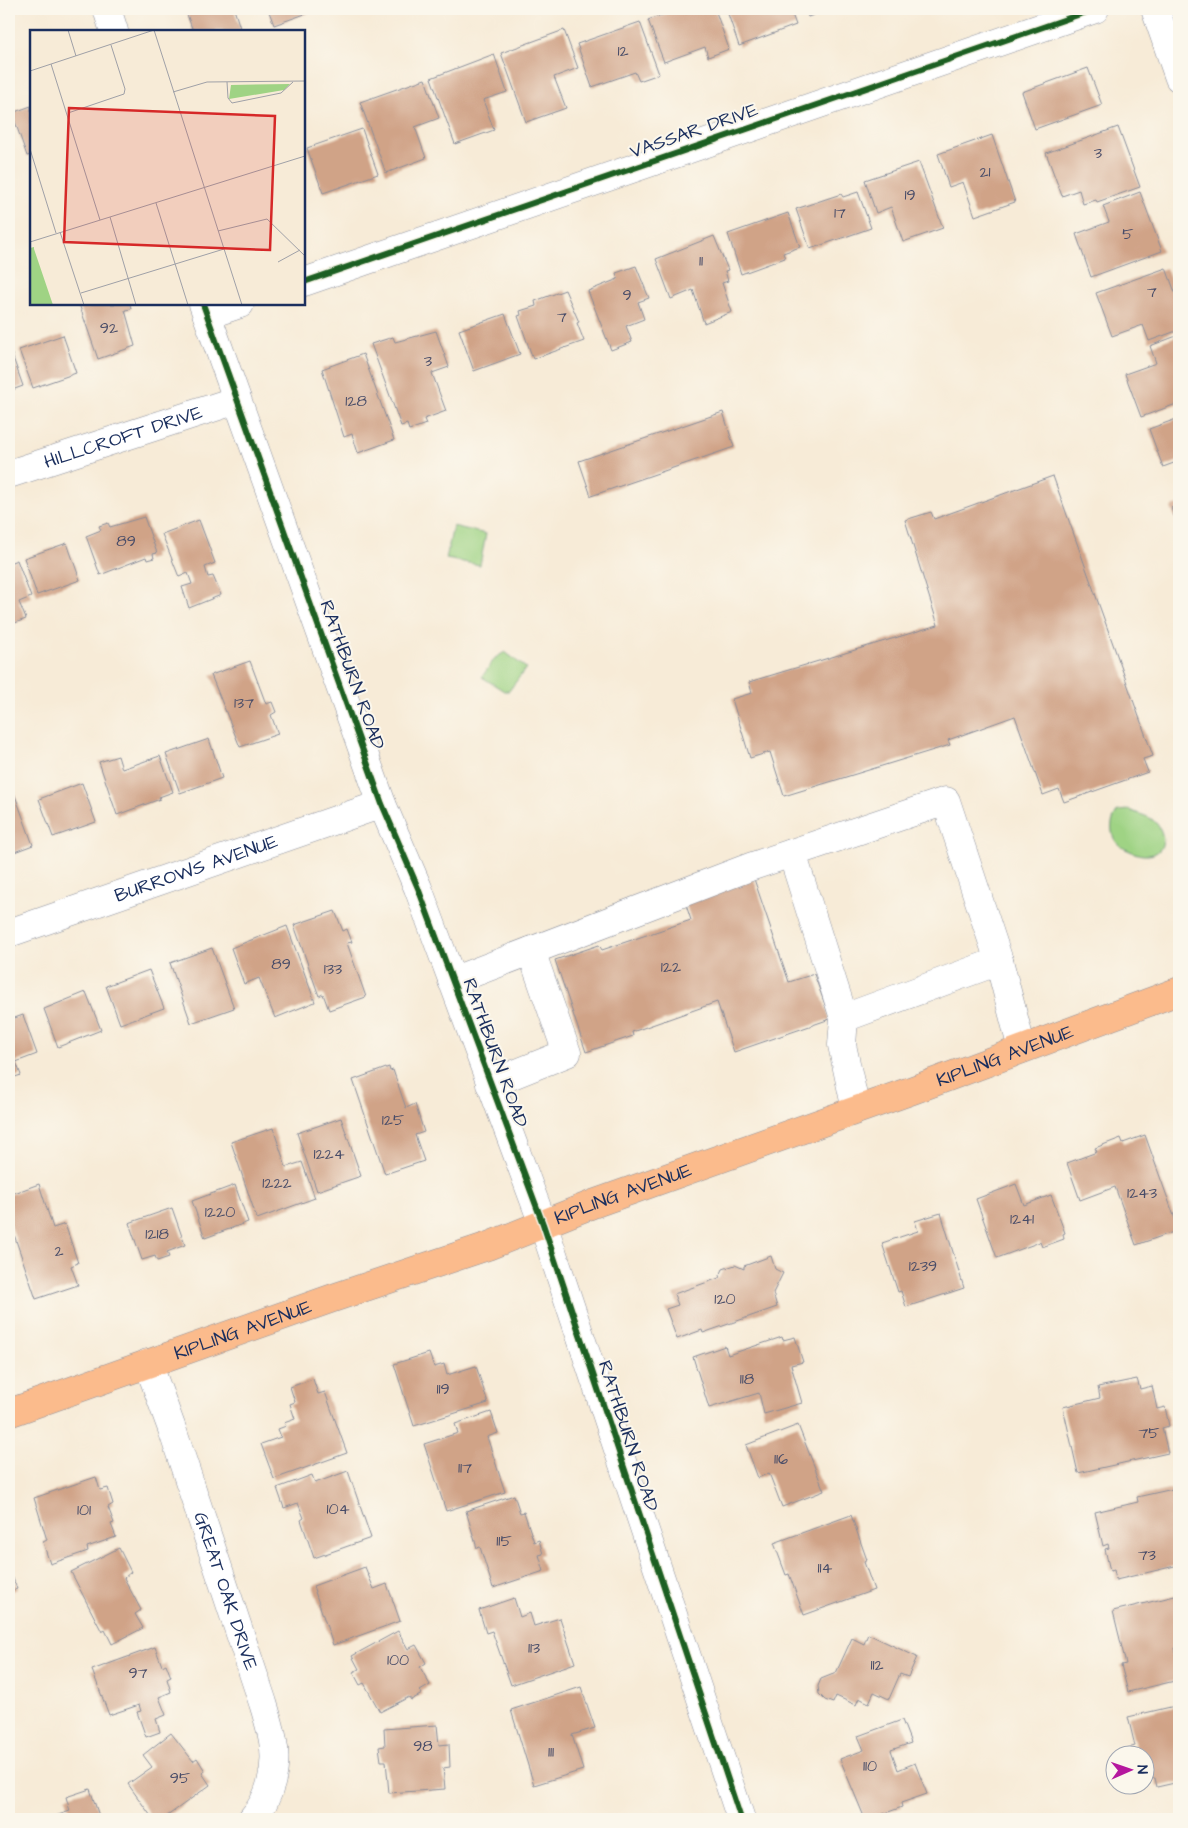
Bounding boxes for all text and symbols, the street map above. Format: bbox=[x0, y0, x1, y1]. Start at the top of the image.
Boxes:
inset map bbox=[30, 30, 305, 305]
house number: 12 bbox=[617, 40, 629, 62]
street label: VASSAR DRIVE bbox=[626, 96, 762, 166]
house number: 3 bbox=[1094, 142, 1102, 164]
house number: 21 bbox=[979, 161, 991, 183]
house number: 19 bbox=[904, 184, 916, 206]
house number: 17 bbox=[834, 202, 846, 224]
house number: 5 bbox=[1122, 223, 1134, 245]
house number: 11 bbox=[699, 250, 703, 272]
house number: 7 bbox=[1147, 281, 1157, 303]
house number: 9 bbox=[622, 284, 632, 306]
house number: 7 bbox=[557, 306, 567, 328]
house number: 92 bbox=[100, 317, 118, 339]
house number: 3 bbox=[424, 350, 432, 372]
house number: 128 bbox=[345, 390, 367, 412]
street label: HILLCROFT DRIVE bbox=[41, 399, 206, 475]
house number: 89 bbox=[116, 530, 136, 552]
street label: RATHBURN ROAD bbox=[312, 597, 392, 753]
house number: 137 bbox=[234, 692, 254, 714]
street label: BURROWS AVENUE bbox=[111, 828, 281, 909]
house number: 89 bbox=[271, 953, 291, 975]
house number: 122 bbox=[661, 956, 681, 978]
house number: 133 bbox=[324, 958, 342, 980]
street label: RATHBURN ROAD bbox=[455, 975, 535, 1131]
street label: KIPLING AVENUE bbox=[932, 1018, 1077, 1094]
house number: 125 bbox=[382, 1109, 405, 1131]
house number: 1224 bbox=[313, 1143, 345, 1165]
street label: KIPLING AVENUE bbox=[550, 1156, 695, 1232]
house number: 1222 bbox=[262, 1172, 292, 1194]
house number: 1243 bbox=[1127, 1182, 1157, 1204]
house number: 1220 bbox=[205, 1201, 235, 1223]
house number: 1241 bbox=[1010, 1208, 1034, 1230]
house number: 1218 bbox=[145, 1223, 169, 1245]
house number: 2 bbox=[54, 1240, 64, 1262]
house number: 1239 bbox=[909, 1255, 937, 1277]
house number: 120 bbox=[714, 1288, 736, 1310]
street label: KIPLING AVENUE bbox=[170, 1293, 315, 1367]
street label: RATHBURN ROAD bbox=[591, 1357, 665, 1515]
house number: 118 bbox=[740, 1368, 754, 1390]
house number: 119 bbox=[436, 1378, 450, 1400]
house number: 75 bbox=[1138, 1422, 1160, 1444]
house number: 116 bbox=[774, 1448, 788, 1470]
house number: 117 bbox=[458, 1457, 472, 1479]
house number: 104 bbox=[326, 1498, 350, 1520]
house number: 101 bbox=[77, 1499, 91, 1521]
street label: GREAT OAK DRIVE bbox=[187, 1508, 265, 1674]
house number: 115 bbox=[496, 1530, 512, 1552]
house number: 73 bbox=[1138, 1544, 1156, 1566]
house number: 114 bbox=[818, 1557, 833, 1579]
house number: 113 bbox=[528, 1637, 540, 1659]
house number: 100 bbox=[387, 1649, 409, 1671]
house number: 112 bbox=[870, 1654, 884, 1676]
house number: 97 bbox=[129, 1662, 148, 1684]
house number: 98 bbox=[413, 1735, 433, 1757]
house number: 111 bbox=[548, 1741, 554, 1763]
north arrow bbox=[1106, 1746, 1156, 1796]
house number: 110 bbox=[863, 1755, 877, 1777]
text: N bbox=[1132, 1765, 1152, 1775]
house number: 95 bbox=[170, 1767, 191, 1789]

